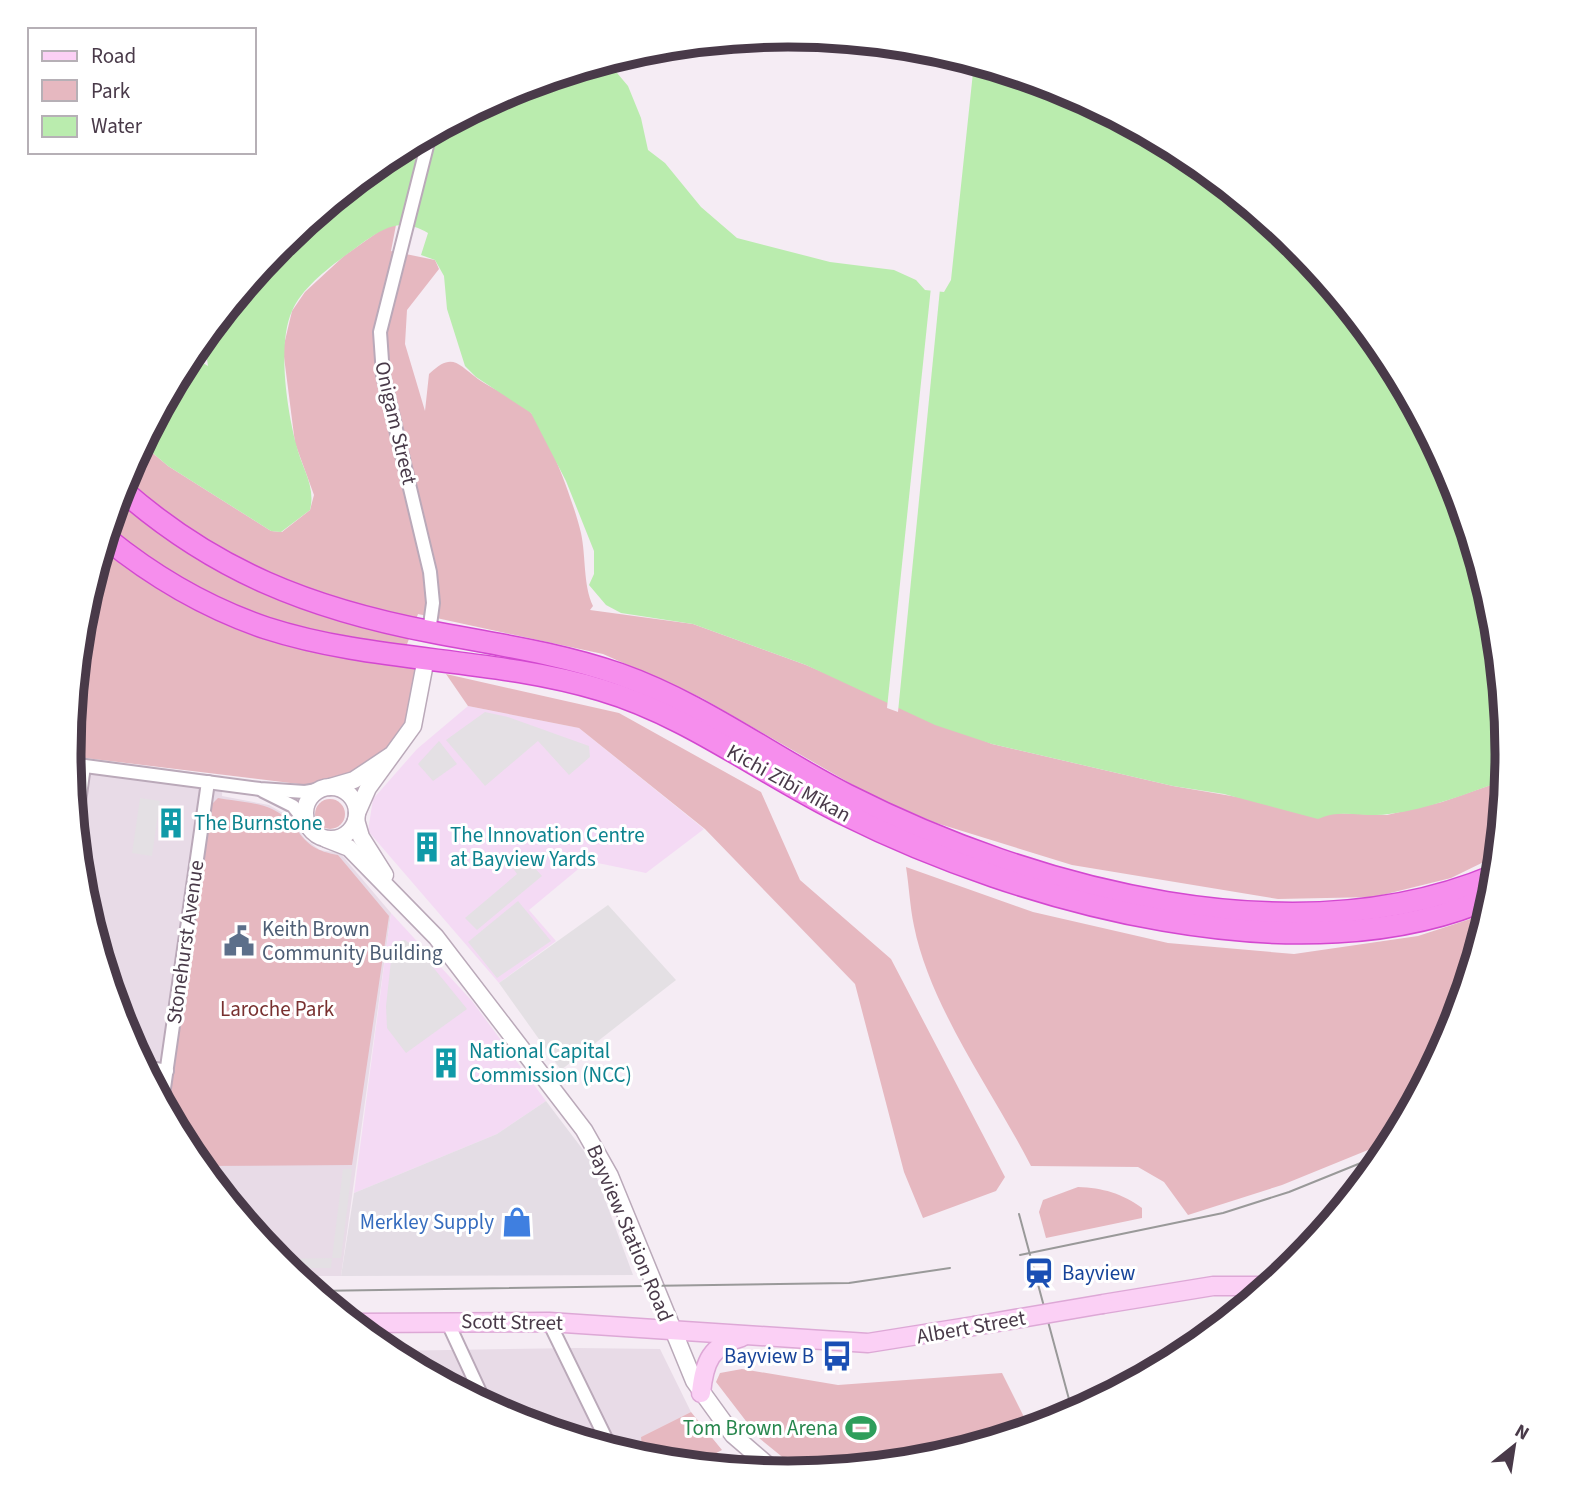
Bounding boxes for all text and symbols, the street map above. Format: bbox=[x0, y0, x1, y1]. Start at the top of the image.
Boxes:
legend bbox=[28, 28, 256, 154]
text: Road bbox=[91, 41, 136, 71]
text: Park bbox=[91, 76, 131, 106]
text: Water bbox=[91, 111, 143, 141]
street label: Onigam Street bbox=[367, 358, 425, 488]
street label: Kichi Zībī Mīkan bbox=[721, 736, 857, 830]
building icon: The Burnstone bbox=[154, 806, 188, 840]
place label: The Burnstone bbox=[194, 808, 322, 838]
place label: The Innovation Centre at Bayview Yards bbox=[450, 820, 645, 874]
building icon: The Innovation Centre at Bayview Yards bbox=[410, 830, 444, 864]
street label: Stonehurst Avenue bbox=[159, 858, 211, 1026]
place label: Keith Brown Community Building bbox=[262, 914, 443, 968]
public building icon: Keith Brown Community Building bbox=[222, 924, 256, 958]
park label: Laroche Park bbox=[220, 994, 335, 1024]
place label: National Capital Commission (NCC) bbox=[469, 1036, 632, 1090]
building icon: National Capital Commission (NCC) bbox=[429, 1046, 463, 1080]
street label: Bayview Station Road bbox=[579, 1140, 681, 1326]
shop icon: Merkley Supply bbox=[500, 1205, 534, 1239]
place label: Merkley Supply bbox=[360, 1207, 494, 1237]
station icon: Bayview bbox=[1022, 1256, 1056, 1290]
place label: Bayview bbox=[1062, 1258, 1135, 1288]
street label: Albert Street bbox=[914, 1303, 1028, 1351]
street label: Scott Street bbox=[461, 1306, 563, 1338]
bus stop icon: Bayview B bbox=[820, 1339, 854, 1373]
place label: Bayview B bbox=[724, 1341, 814, 1371]
sports icon: Tom Brown Arena bbox=[844, 1411, 878, 1445]
north arrow bbox=[1479, 1411, 1549, 1481]
place label: Tom Brown Arena bbox=[683, 1413, 838, 1443]
text: N bbox=[1510, 1418, 1534, 1447]

